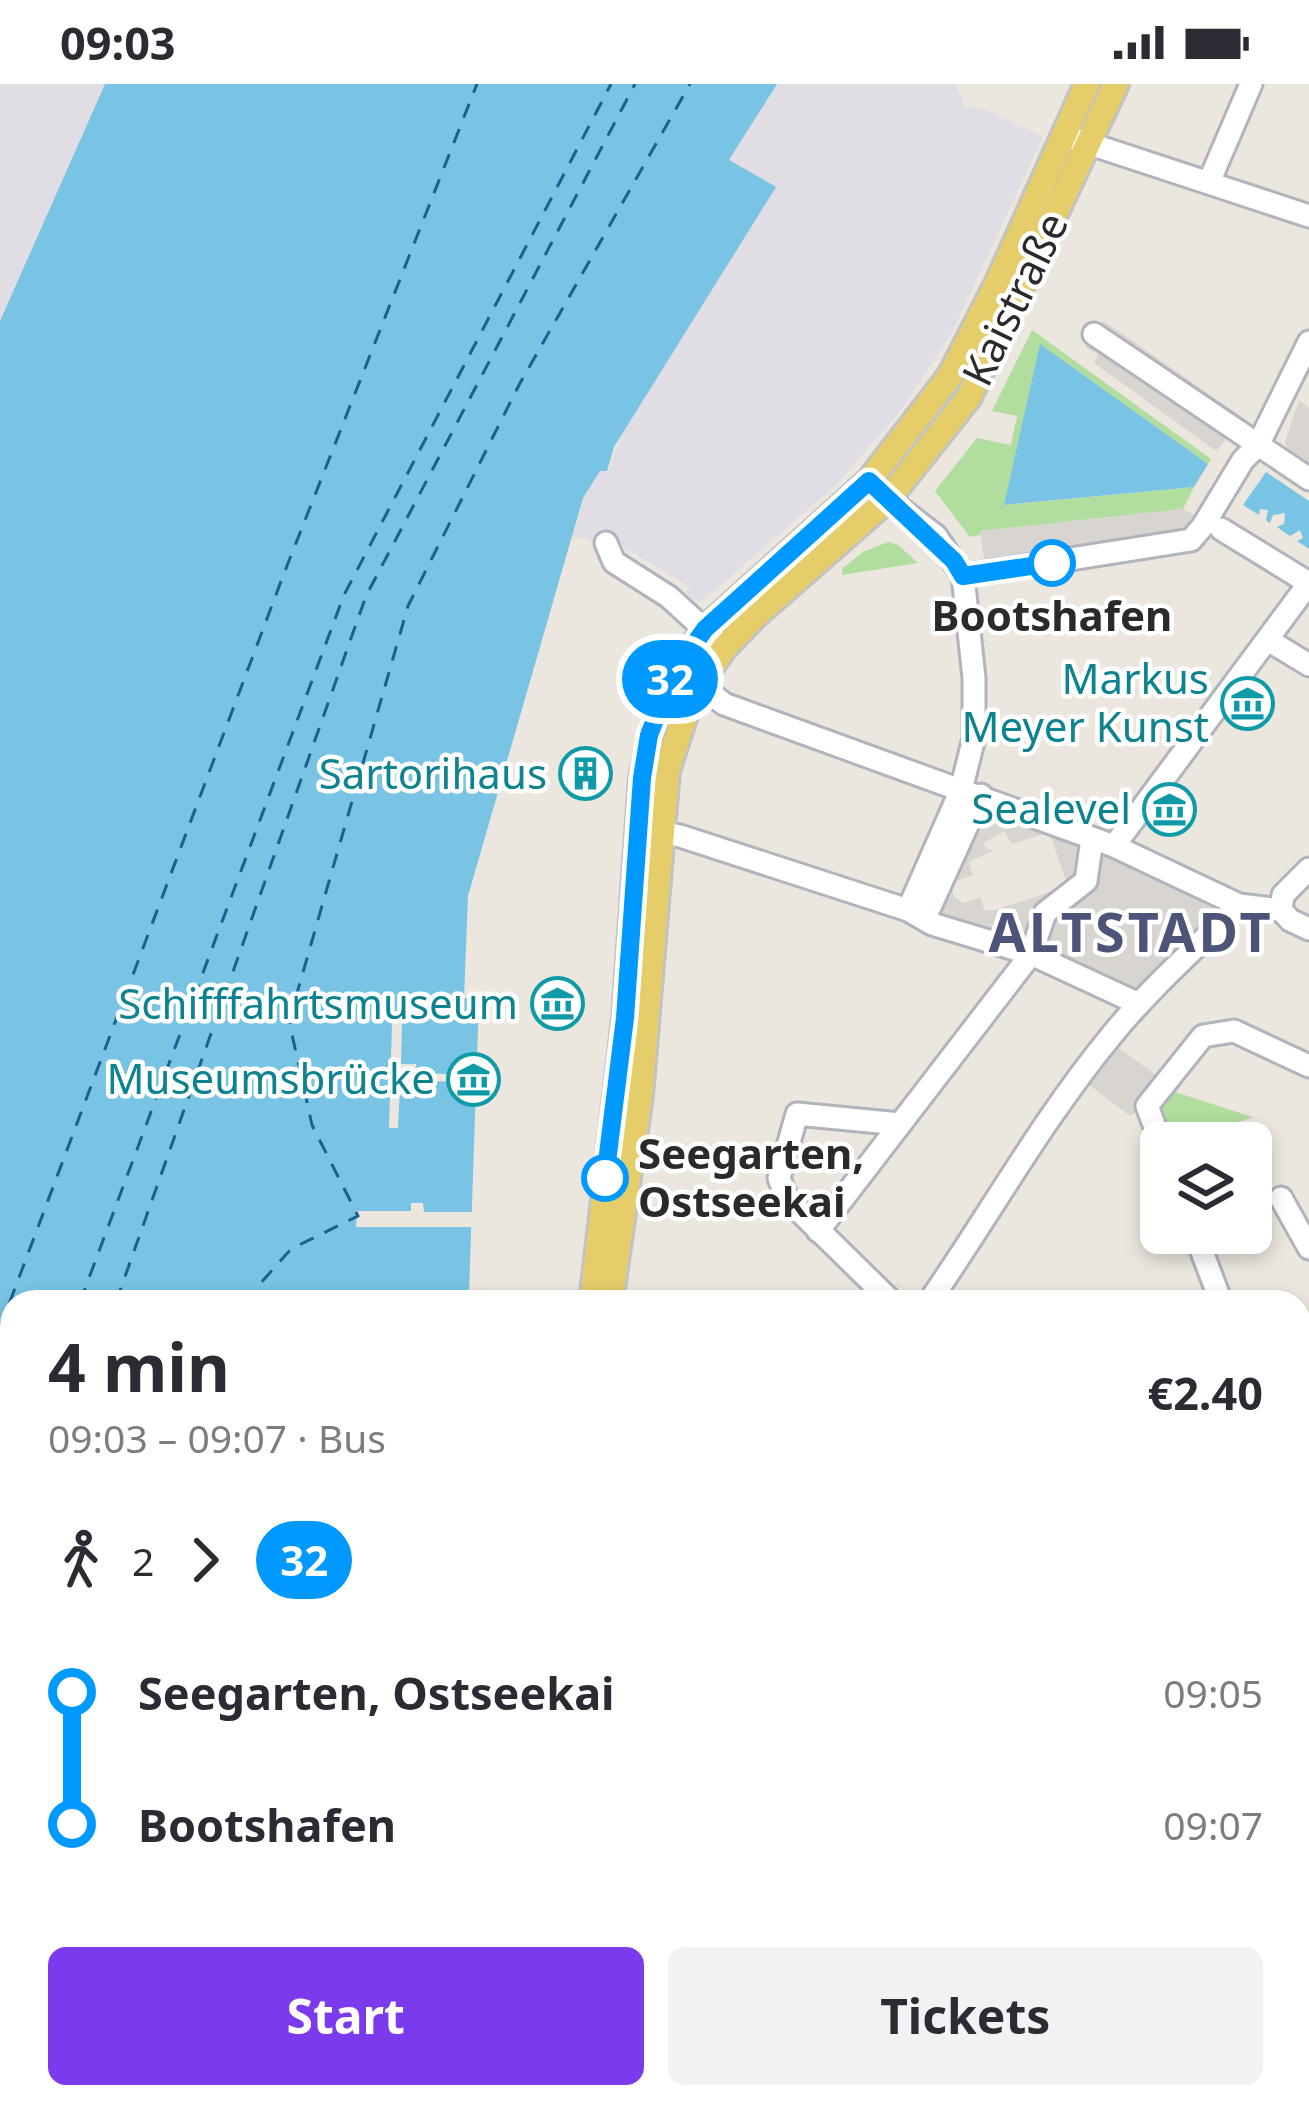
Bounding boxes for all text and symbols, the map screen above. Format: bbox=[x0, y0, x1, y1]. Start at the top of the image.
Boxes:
text: 09:03 bbox=[60, 12, 176, 73]
street label: Kaistraße bbox=[947, 202, 1080, 394]
marker: Bootshafen bbox=[1030, 541, 1074, 585]
place label: Bootshafen bbox=[932, 586, 1172, 643]
line badge: 32 bbox=[616, 640, 724, 718]
place label: Markus Meyer Kunst bbox=[961, 649, 1209, 754]
text: 32 bbox=[646, 650, 694, 707]
museum icon: Markus Meyer Kunst bbox=[1220, 675, 1276, 731]
place label: Sartorihaus bbox=[319, 744, 547, 801]
building icon: Sartorihaus bbox=[558, 746, 614, 802]
place label: Sealevel bbox=[971, 779, 1131, 836]
museum icon: Sealevel bbox=[1142, 781, 1198, 837]
district label: ALTSTADT bbox=[988, 894, 1274, 968]
place label: Schifffahrtsmuseum bbox=[118, 974, 518, 1031]
museum icon: Schifffahrtsmuseum bbox=[529, 976, 585, 1032]
place label: Museumsbrücke bbox=[106, 1049, 435, 1106]
museum icon: Museumsbrücke bbox=[446, 1051, 502, 1107]
map controls bbox=[1140, 1122, 1272, 1254]
button: layers bbox=[1140, 1122, 1272, 1254]
place label: Seegarten, Ostseekai bbox=[638, 1124, 864, 1229]
marker: Seegarten, Ostseekai bbox=[583, 1156, 627, 1200]
text: 4 min bbox=[48, 1321, 230, 1411]
text: €2.40 bbox=[1147, 1362, 1263, 1423]
text: 09:03 – 09:07 · Bus bbox=[48, 1411, 386, 1464]
icon: walk bbox=[48, 1527, 114, 1593]
icon: forward bbox=[172, 1527, 238, 1593]
text: 32 bbox=[280, 1531, 328, 1588]
text: 2 bbox=[132, 1534, 154, 1587]
text: Seegarten, Ostseekai bbox=[138, 1662, 615, 1723]
text: 09:05 bbox=[1163, 1666, 1263, 1719]
text: Bootshafen bbox=[138, 1794, 396, 1855]
text: 09:07 bbox=[1163, 1798, 1263, 1851]
button: Start bbox=[48, 1947, 644, 2085]
button: Tickets bbox=[668, 1947, 1263, 2085]

